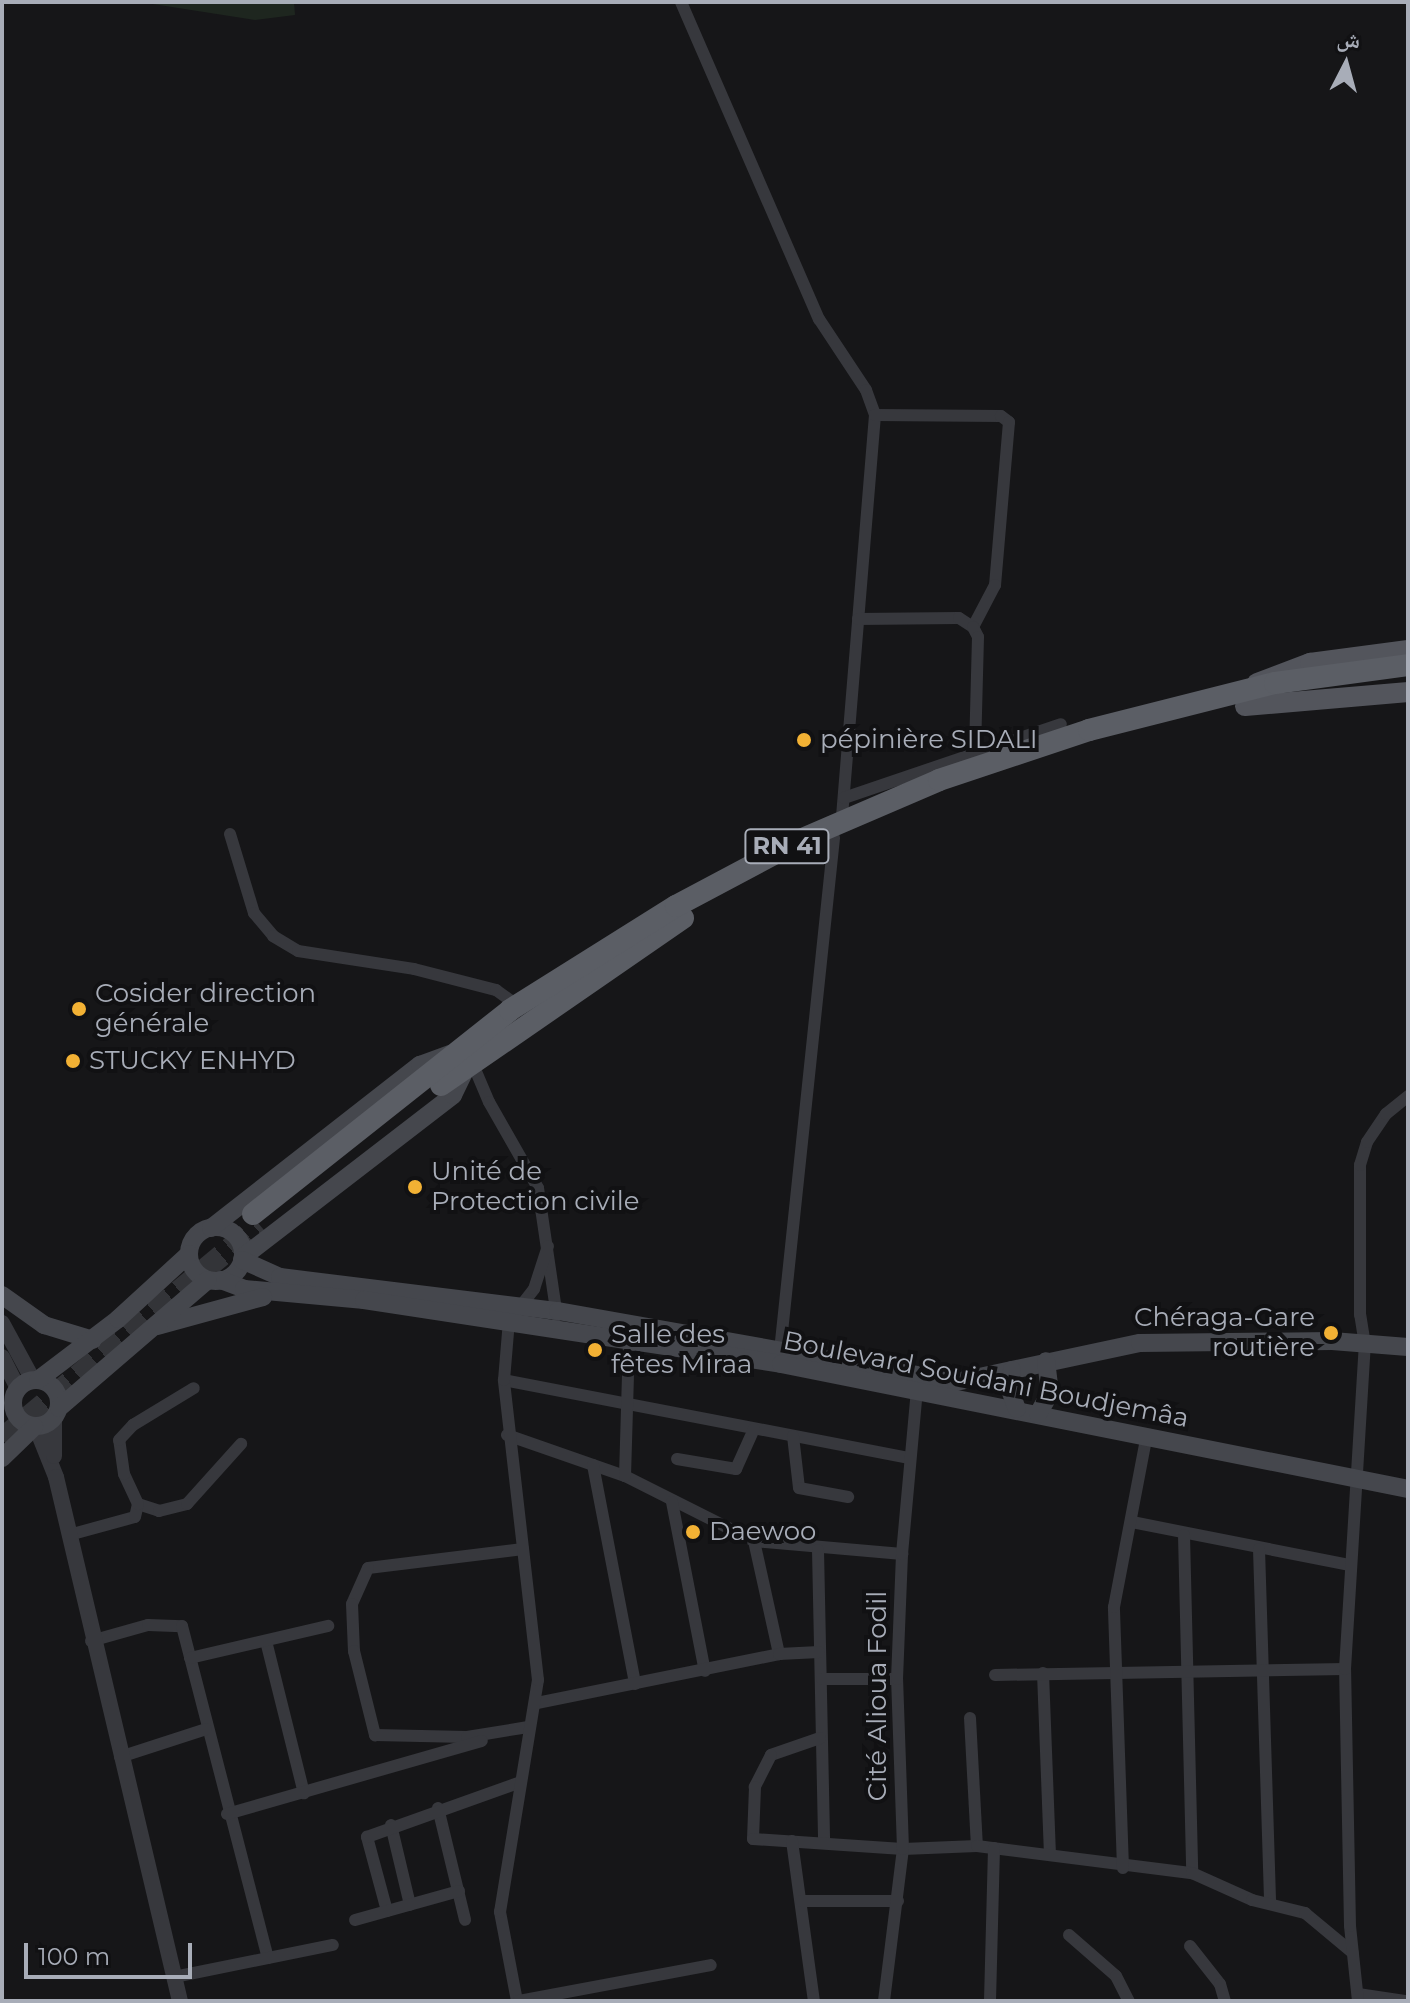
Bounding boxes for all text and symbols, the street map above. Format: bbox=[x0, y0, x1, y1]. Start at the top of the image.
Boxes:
north arrow bbox=[1306, 24, 1386, 104]
text: ش bbox=[1336, 25, 1362, 54]
place label: pépinière SIDALI bbox=[820, 724, 1038, 756]
marker: pépinière SIDALI bbox=[795, 731, 813, 749]
road number: RN 41 bbox=[743, 826, 831, 866]
place label: Cosider direction générale bbox=[95, 978, 316, 1040]
marker: Cosider direction générale bbox=[70, 1000, 88, 1018]
place label: STUCKY ENHYD bbox=[89, 1045, 296, 1077]
marker: STUCKY ENHYD bbox=[64, 1052, 82, 1070]
place label: Unité de Protection civile bbox=[431, 1156, 639, 1218]
marker: Unité de Protection civile bbox=[406, 1178, 424, 1196]
place label: Chéraga-Gare routière bbox=[1134, 1302, 1315, 1364]
place label: Salle des fêtes Miraa bbox=[611, 1319, 752, 1380]
marker: Chéraga-Gare routière bbox=[1322, 1324, 1340, 1342]
street label: Boulevard Souidani Boudjemâa bbox=[781, 1325, 1191, 1435]
marker: Salle des fêtes Miraa bbox=[586, 1341, 604, 1359]
place label: Daewoo bbox=[709, 1516, 816, 1548]
marker: Daewoo bbox=[684, 1523, 702, 1541]
street label: Cité Alioua Fodil bbox=[862, 1591, 894, 1801]
scale bar bbox=[28, 1927, 196, 1977]
text: 100 m bbox=[38, 1942, 110, 1971]

